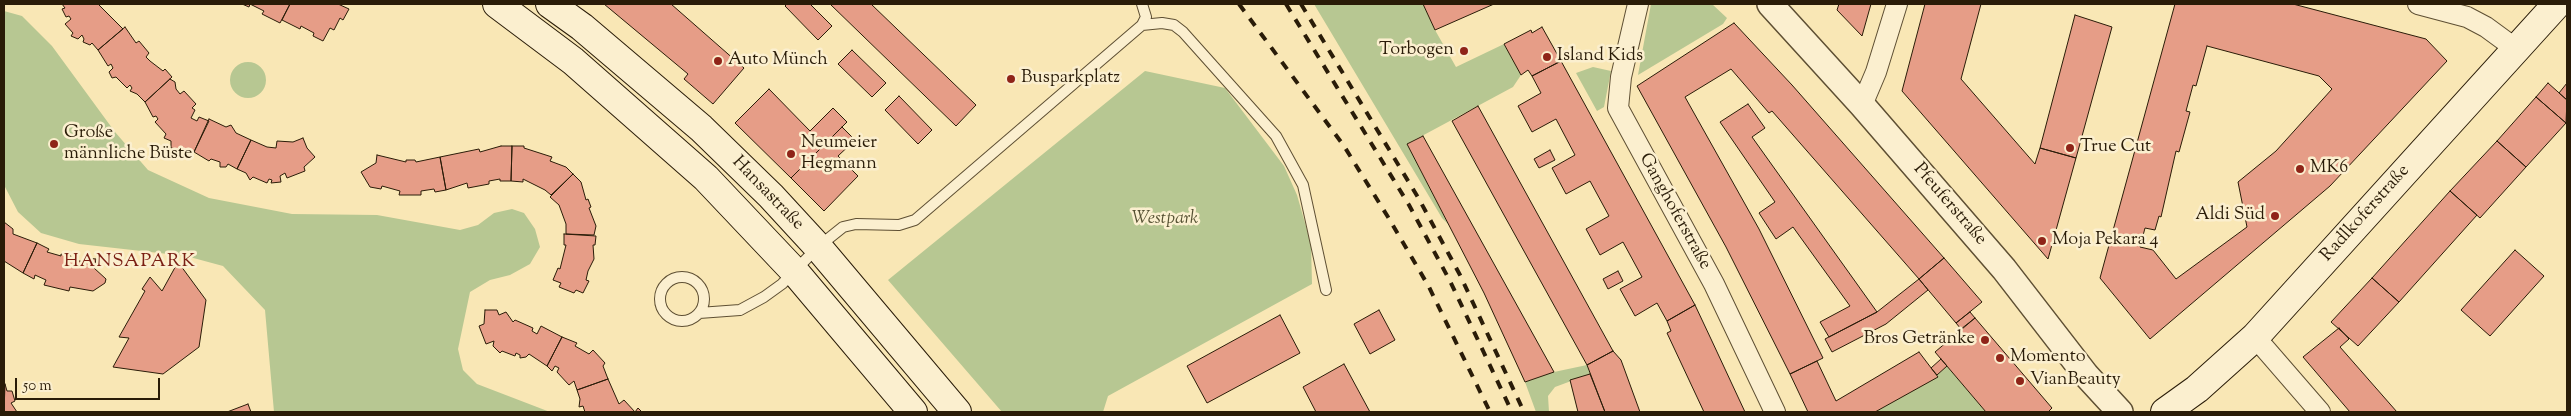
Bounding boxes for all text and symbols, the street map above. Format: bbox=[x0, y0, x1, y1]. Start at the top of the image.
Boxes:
place label: Torbogen bbox=[1379, 40, 1454, 62]
marker: Torbogen bbox=[1458, 45, 1470, 57]
place label: Island Kids bbox=[1557, 46, 1643, 68]
place label: Auto Münch bbox=[728, 50, 828, 72]
marker: Island Kids bbox=[1541, 51, 1553, 63]
marker: Auto Münch bbox=[712, 55, 724, 67]
place label: Busparkplatz bbox=[1021, 68, 1120, 90]
marker: Busparkplatz bbox=[1005, 73, 1017, 85]
place label: Große männliche Büste bbox=[64, 123, 192, 166]
place label: Neumeier Heg‍mann bbox=[801, 133, 877, 176]
place label: True Cut bbox=[2080, 137, 2151, 159]
marker: Große männliche Büste bbox=[48, 138, 60, 150]
marker: True Cut bbox=[2064, 142, 2076, 154]
marker: Neumeier Heg‍mann bbox=[785, 148, 797, 160]
street label: Ganghoferstraße bbox=[1633, 150, 1715, 274]
street label: Hansastraße bbox=[726, 152, 808, 236]
place label: MK6 bbox=[2310, 158, 2348, 180]
street label: Pfeuferstraße bbox=[1908, 160, 1990, 250]
street label: Radlkoferstraße bbox=[2317, 161, 2415, 267]
marker: MK6 bbox=[2294, 163, 2306, 175]
place label: Aldi Süd bbox=[2195, 205, 2265, 227]
park label: Westpark bbox=[1132, 209, 1198, 231]
marker: Aldi Süd bbox=[2269, 210, 2281, 222]
place label: Moja Pekara 4 bbox=[2052, 230, 2159, 252]
marker: Moja Pekara 4 bbox=[2036, 235, 2048, 247]
district label: HANSAPARK bbox=[63, 252, 197, 274]
place label: Bros Getränke bbox=[1863, 329, 1975, 351]
marker: Bros Getränke bbox=[1979, 334, 1991, 346]
place label: Momento bbox=[2010, 347, 2086, 369]
marker: Momento bbox=[1994, 352, 2006, 364]
scale bar bbox=[18, 368, 162, 400]
place label: VianBeauty bbox=[2030, 370, 2121, 392]
marker: VianBeauty bbox=[2014, 375, 2026, 387]
text: 50 m bbox=[23, 376, 52, 397]

